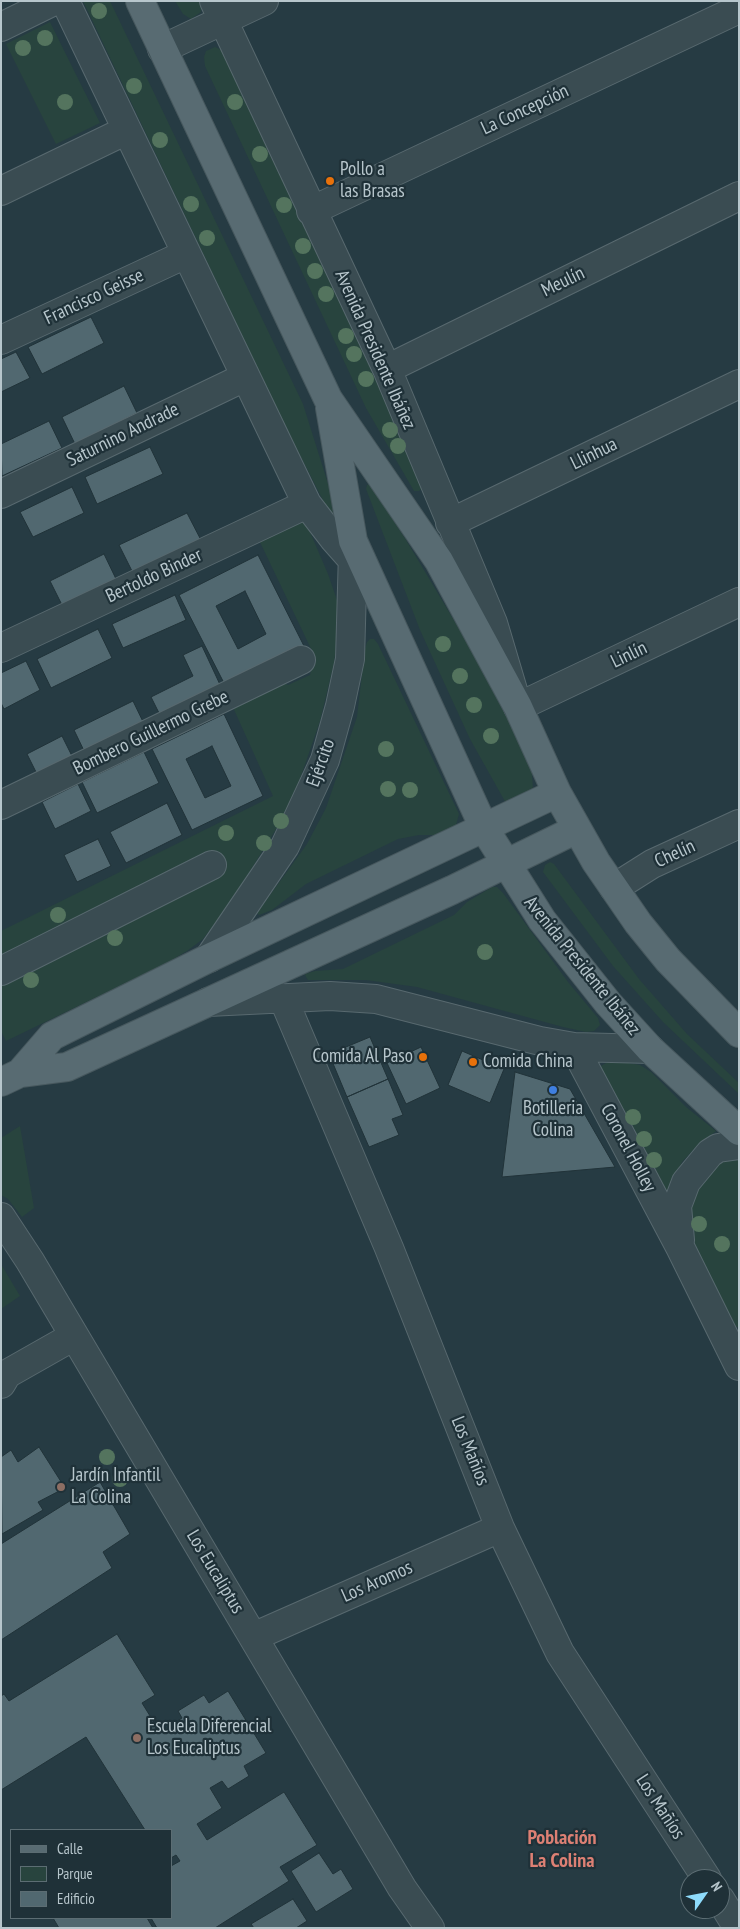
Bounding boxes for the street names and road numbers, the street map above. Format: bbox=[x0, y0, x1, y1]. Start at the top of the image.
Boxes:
street label: La Concepción bbox=[478, 80, 572, 140]
street label: Meulín bbox=[538, 262, 588, 302]
street label: Francisco Geisse bbox=[41, 264, 147, 330]
street label: Avenida Presidente Ibáñez bbox=[330, 267, 420, 433]
street label: Saturnino Andrade bbox=[63, 398, 183, 472]
street label: Llinhua bbox=[567, 433, 621, 475]
street label: Bertoldo Binder bbox=[102, 544, 206, 608]
street label: Linlín bbox=[607, 637, 651, 673]
street label: Bombero Guillermo Grebe bbox=[70, 686, 232, 780]
street label: Ejército bbox=[302, 736, 340, 790]
street label: Chelín bbox=[651, 835, 699, 873]
street label: Avenida Presidente Ibáñez bbox=[519, 892, 645, 1040]
street label: Coronel Holley bbox=[595, 1100, 661, 1196]
street label: Los Mañíos bbox=[446, 1413, 494, 1489]
street label: Los Eucaliptus bbox=[181, 1526, 249, 1618]
street label: Los Aromos bbox=[338, 1556, 416, 1608]
street label: Los Mañíos bbox=[631, 1770, 689, 1844]

